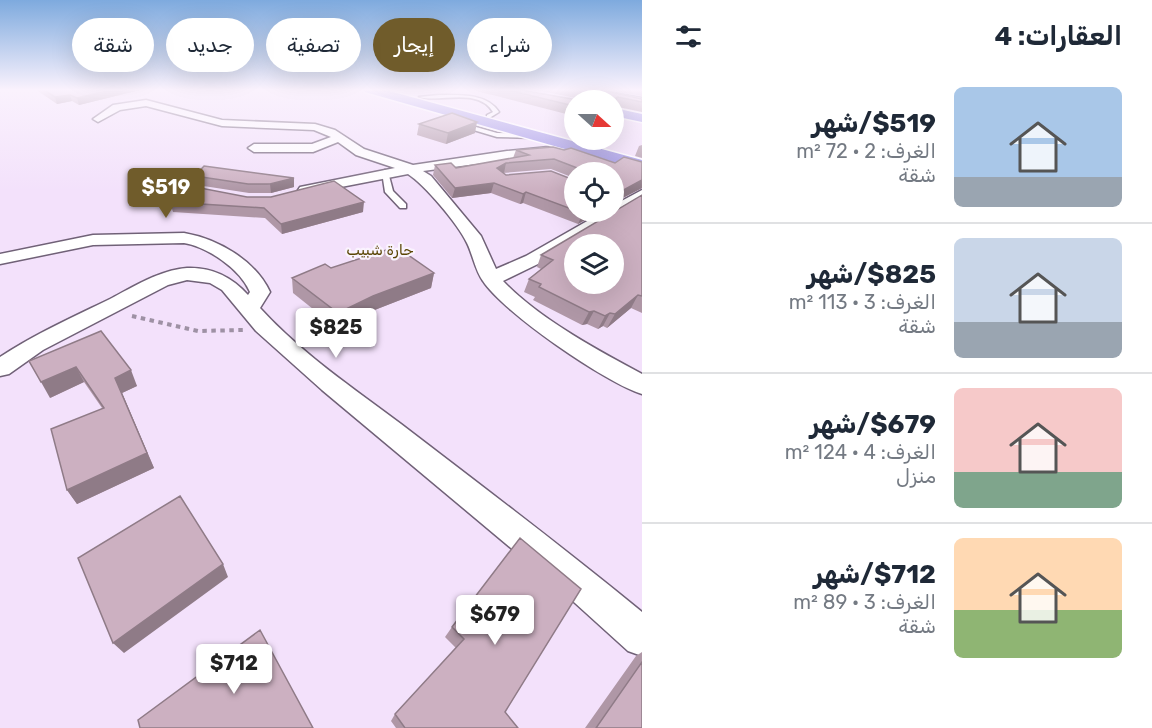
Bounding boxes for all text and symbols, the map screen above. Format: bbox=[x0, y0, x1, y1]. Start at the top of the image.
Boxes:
chip: شقة bbox=[72, 18, 154, 72]
chip: جديد bbox=[166, 18, 254, 72]
chip: تصفية bbox=[266, 18, 361, 72]
chip: إيجار bbox=[373, 18, 455, 72]
chip: شراء bbox=[467, 18, 552, 72]
icon: filters bbox=[672, 20, 705, 53]
text: العقارات: 4 bbox=[994, 21, 1122, 52]
north arrow bbox=[564, 90, 624, 150]
map controls bbox=[564, 90, 624, 294]
text: $519/شهر bbox=[812, 108, 936, 139]
icon: home bbox=[1002, 111, 1074, 183]
text: الغرف: 2 · 72 m² bbox=[796, 139, 936, 163]
button: locate bbox=[564, 162, 624, 222]
text: شقة bbox=[898, 163, 936, 187]
pin: $519 bbox=[130, 168, 202, 219]
text: $519 bbox=[142, 175, 190, 199]
button: layers bbox=[564, 234, 624, 294]
district label: حارة شبيب bbox=[346, 241, 414, 259]
text: $825/شهر bbox=[807, 259, 936, 290]
icon: home bbox=[1002, 262, 1074, 334]
text: الغرف: 3 · 113 m² bbox=[789, 290, 936, 314]
pin: $825 bbox=[300, 308, 372, 359]
text: شقة bbox=[898, 314, 936, 338]
text: $825 bbox=[310, 315, 362, 339]
text: $679/شهر bbox=[810, 409, 936, 440]
icon: home bbox=[1002, 412, 1074, 484]
text: الغرف: 4 · 124 m² bbox=[785, 440, 936, 464]
text: منزل bbox=[896, 464, 936, 488]
text: $712/شهر bbox=[813, 559, 936, 590]
icon: home bbox=[1002, 562, 1074, 634]
text: الغرف: 3 · 89 m² bbox=[793, 590, 936, 614]
pin: $679 bbox=[459, 595, 531, 646]
text: $679 bbox=[470, 602, 520, 626]
text: شقة bbox=[898, 614, 936, 638]
pin: $712 bbox=[198, 644, 270, 695]
text: $712 bbox=[210, 651, 258, 675]

